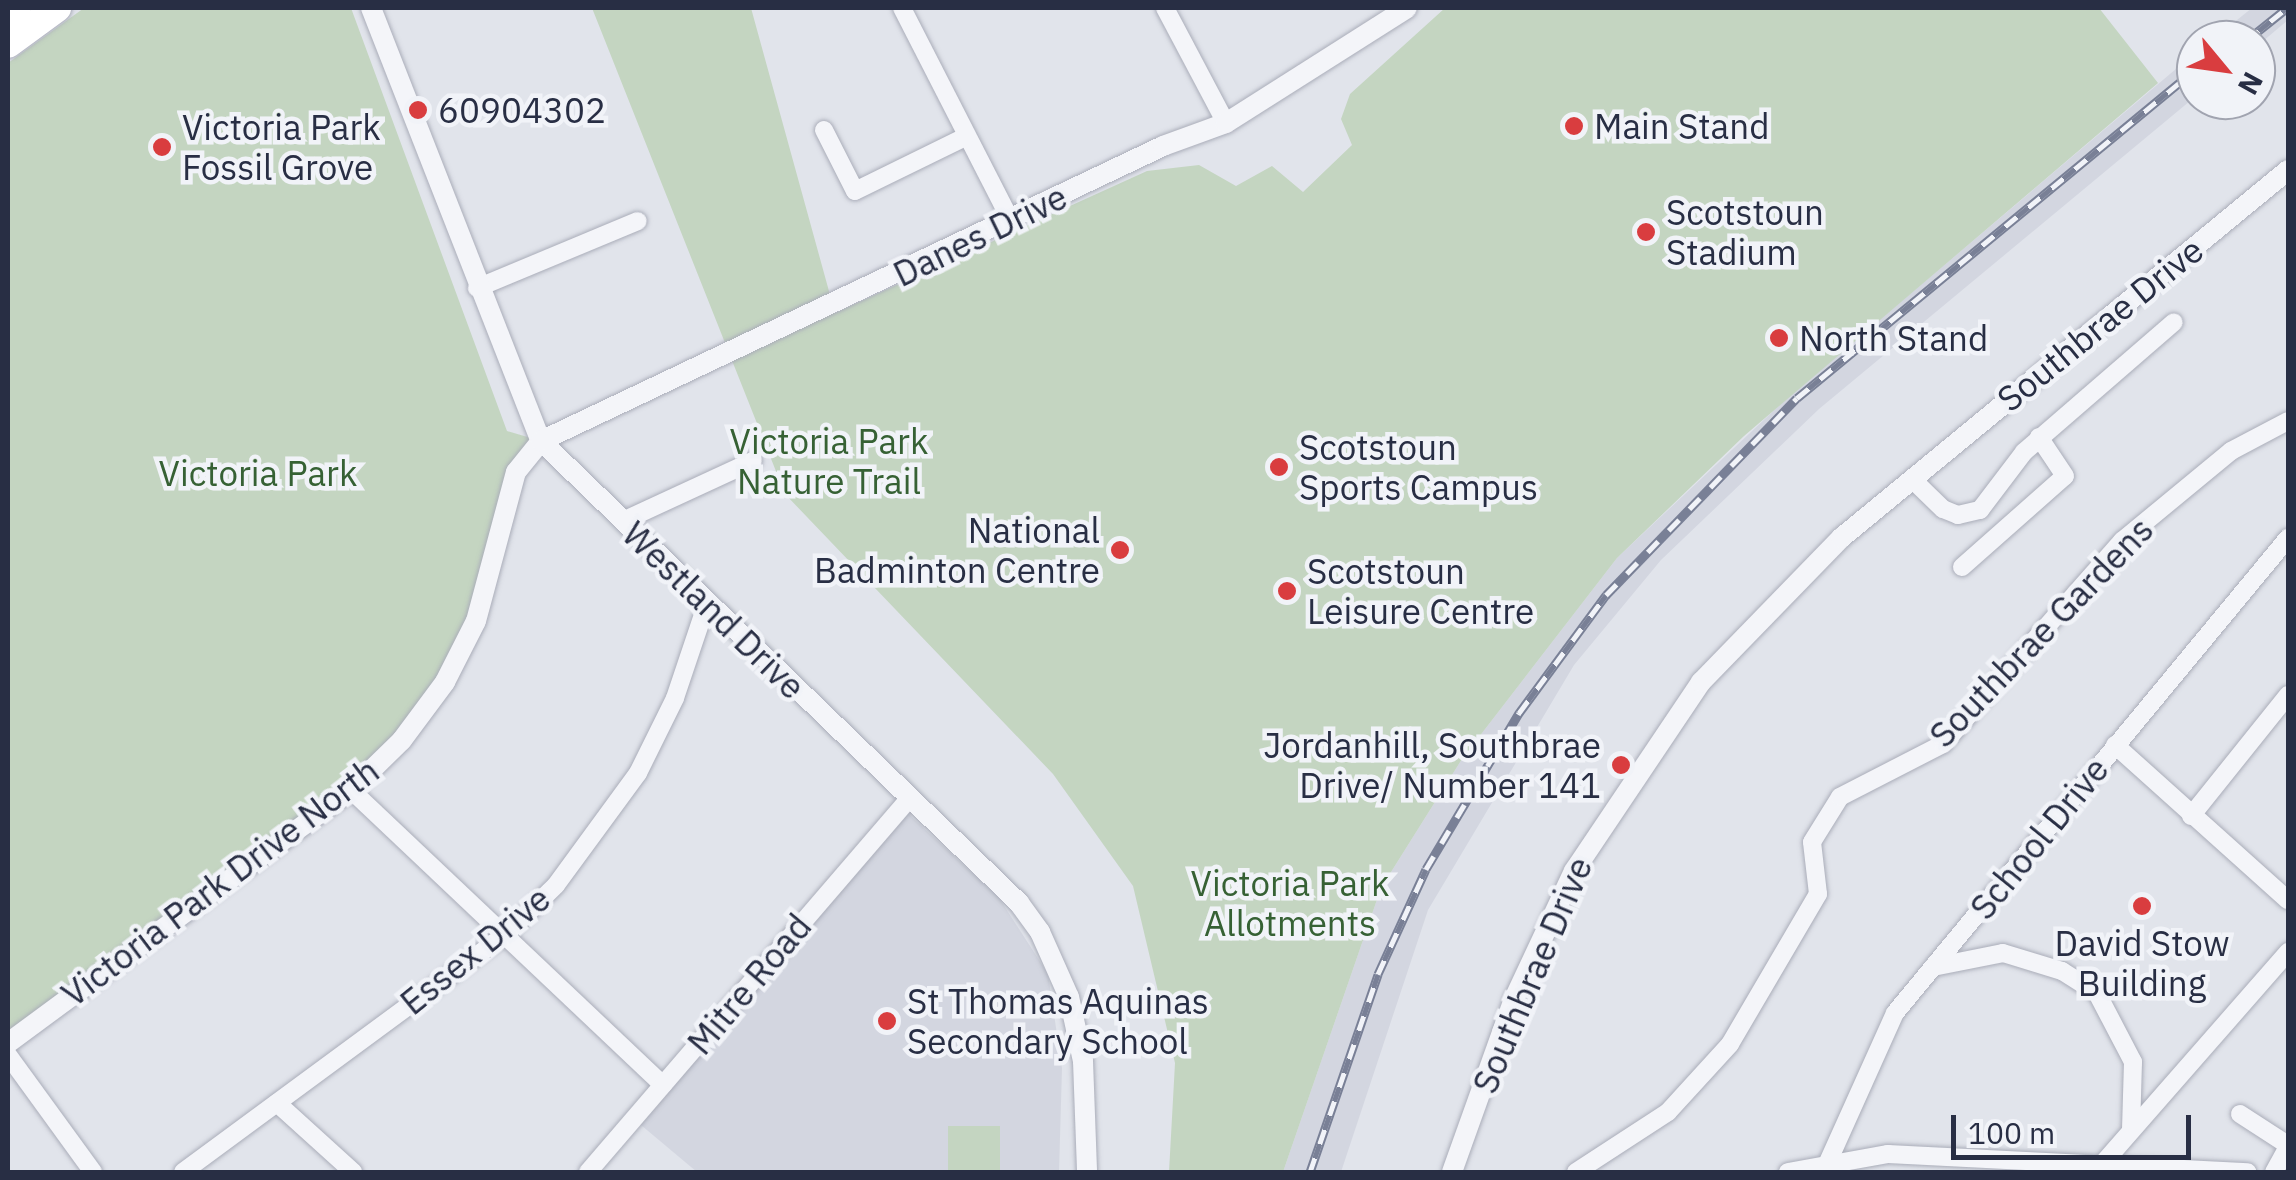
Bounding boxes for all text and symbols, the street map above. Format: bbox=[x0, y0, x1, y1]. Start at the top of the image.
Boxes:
north arrow bbox=[2176, 20, 2276, 120]
text: N bbox=[2230, 66, 2272, 102]
place label: 60904302 bbox=[438, 89, 606, 131]
marker: 60904302 bbox=[407, 99, 429, 121]
place label: Main Stand bbox=[1594, 105, 1769, 147]
place label: Victoria Park Fossil Grove bbox=[182, 106, 381, 188]
marker: Main Stand bbox=[1563, 115, 1585, 137]
marker: Victoria Park Fossil Grove bbox=[151, 136, 173, 158]
street label: Danes Drive bbox=[886, 175, 1074, 295]
place label: Scotstoun Stadium bbox=[1666, 191, 1824, 273]
marker: Scotstoun Stadium bbox=[1635, 221, 1657, 243]
street label: Southbrae Drive bbox=[1989, 228, 2211, 420]
place label: North Stand bbox=[1799, 317, 1988, 359]
marker: North Stand bbox=[1768, 327, 1790, 349]
park label: Victoria Park Nature Trail bbox=[730, 420, 928, 502]
place label: Scotstoun Sports Campus bbox=[1299, 426, 1538, 508]
park label: Victoria Park bbox=[159, 452, 357, 494]
marker: Scotstoun Sports Campus bbox=[1268, 456, 1290, 478]
street label: Southbrae Gardens bbox=[1921, 508, 2161, 756]
place label: National Badminton Centre bbox=[814, 509, 1100, 591]
street label: Westland Drive bbox=[614, 513, 814, 707]
marker: National Badminton Centre bbox=[1109, 539, 1131, 561]
place label: Scotstoun Leisure Centre bbox=[1307, 550, 1534, 632]
marker: Scotstoun Leisure Centre bbox=[1276, 580, 1298, 602]
place label: Jordanhill, Southbrae Drive/ Number 141 bbox=[1264, 724, 1601, 806]
street label: Victoria Park Drive North bbox=[53, 749, 387, 1015]
street label: School Drive bbox=[1961, 749, 2117, 927]
marker: Jordanhill, Southbrae Drive/ Number 141 bbox=[1610, 754, 1632, 776]
street label: Southbrae Drive bbox=[1463, 851, 1601, 1099]
park label: Victoria Park Allotments bbox=[1191, 862, 1389, 944]
street label: Essex Drive bbox=[392, 877, 558, 1023]
marker: David Stow Building bbox=[2131, 895, 2153, 917]
street label: Mitre Road bbox=[678, 905, 820, 1063]
place label: David Stow Building bbox=[2054, 922, 2230, 1004]
place label: St Thomas Aquinas Secondary School bbox=[907, 980, 1209, 1062]
marker: St Thomas Aquinas Secondary School bbox=[876, 1010, 898, 1032]
scale bar bbox=[1956, 1095, 2196, 1157]
text: 100 m bbox=[1968, 1113, 2055, 1152]

